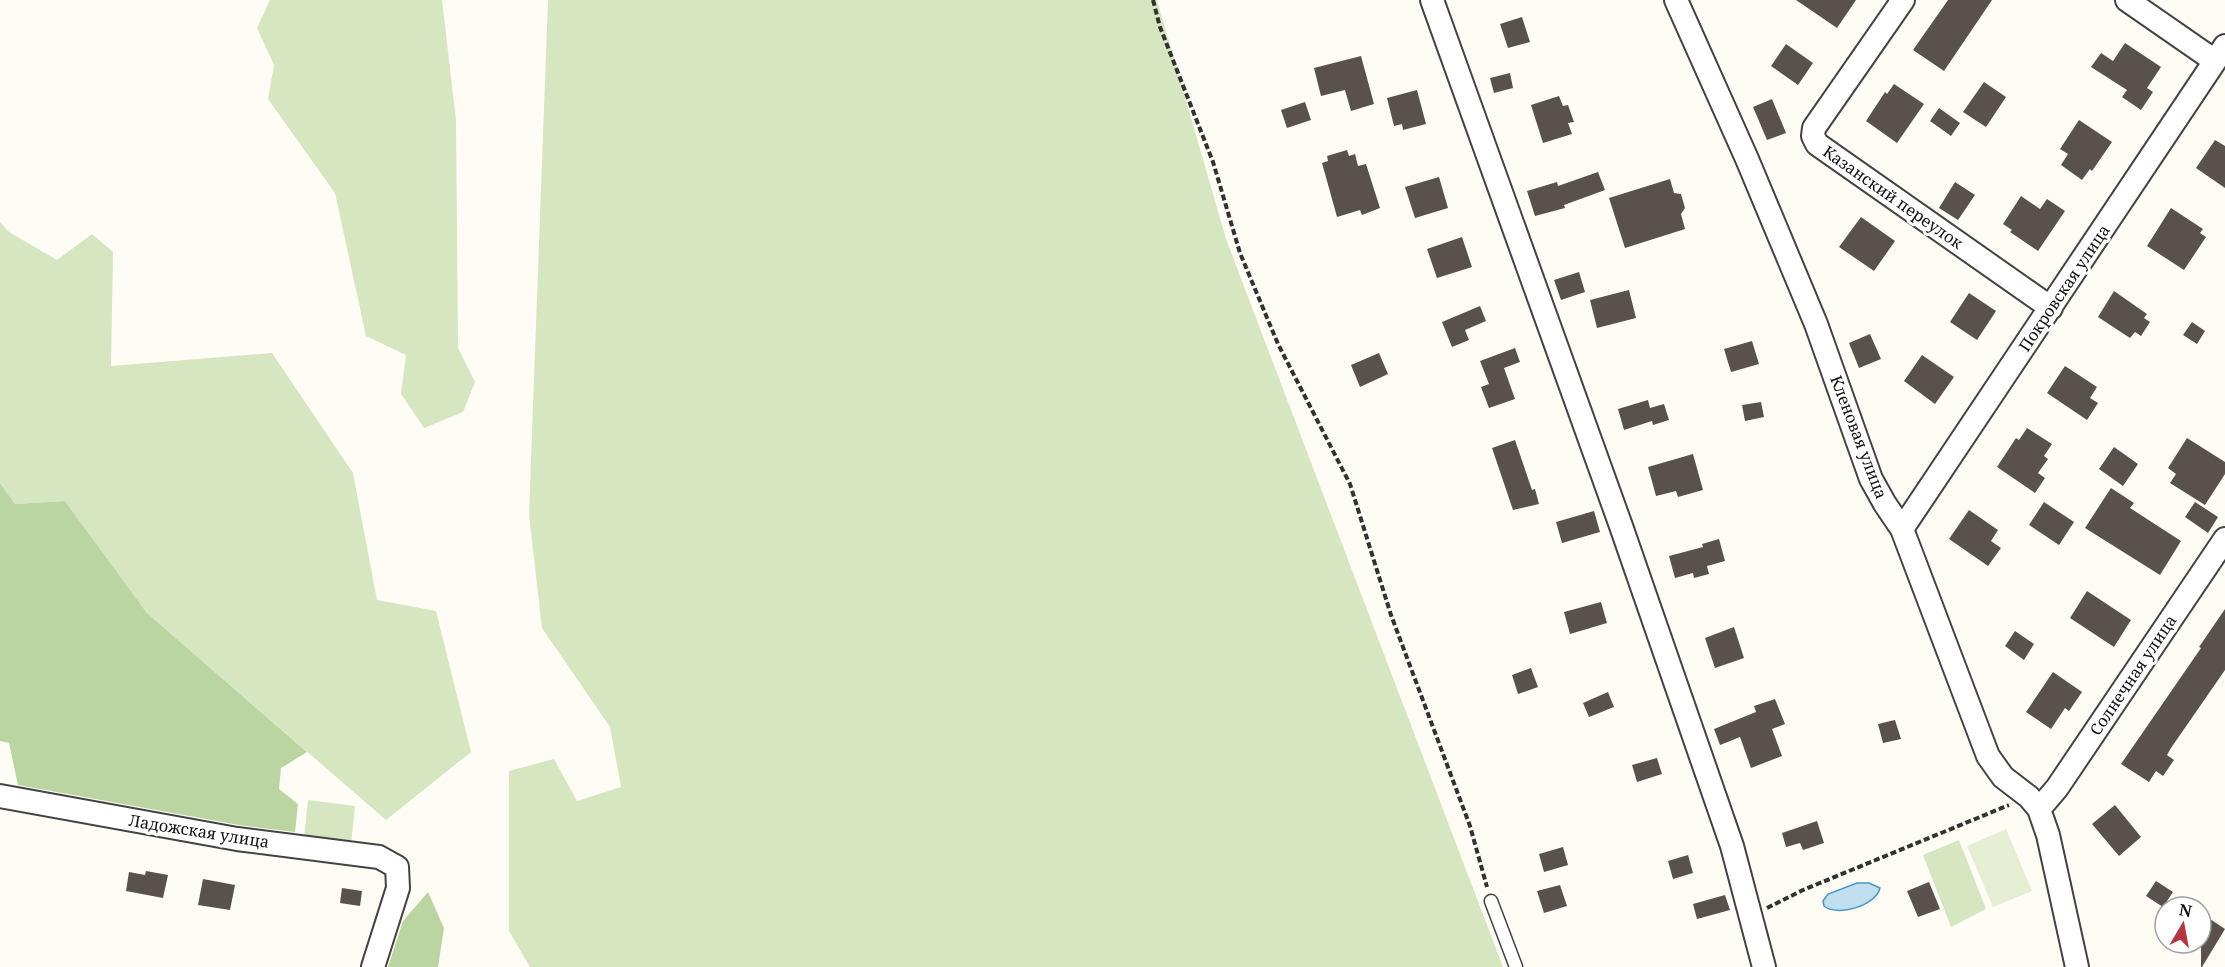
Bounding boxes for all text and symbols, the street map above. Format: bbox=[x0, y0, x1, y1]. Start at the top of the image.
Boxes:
street label: Казанский переулок bbox=[1819, 140, 1968, 254]
street label: Покровская улица bbox=[2013, 220, 2115, 356]
street label: Кленовая улица bbox=[1825, 372, 1893, 502]
street label: Солнечная улица bbox=[2085, 610, 2181, 740]
street label: Ладожская улица bbox=[127, 809, 271, 853]
north arrow bbox=[2153, 895, 2213, 955]
text: N bbox=[2177, 898, 2194, 922]

